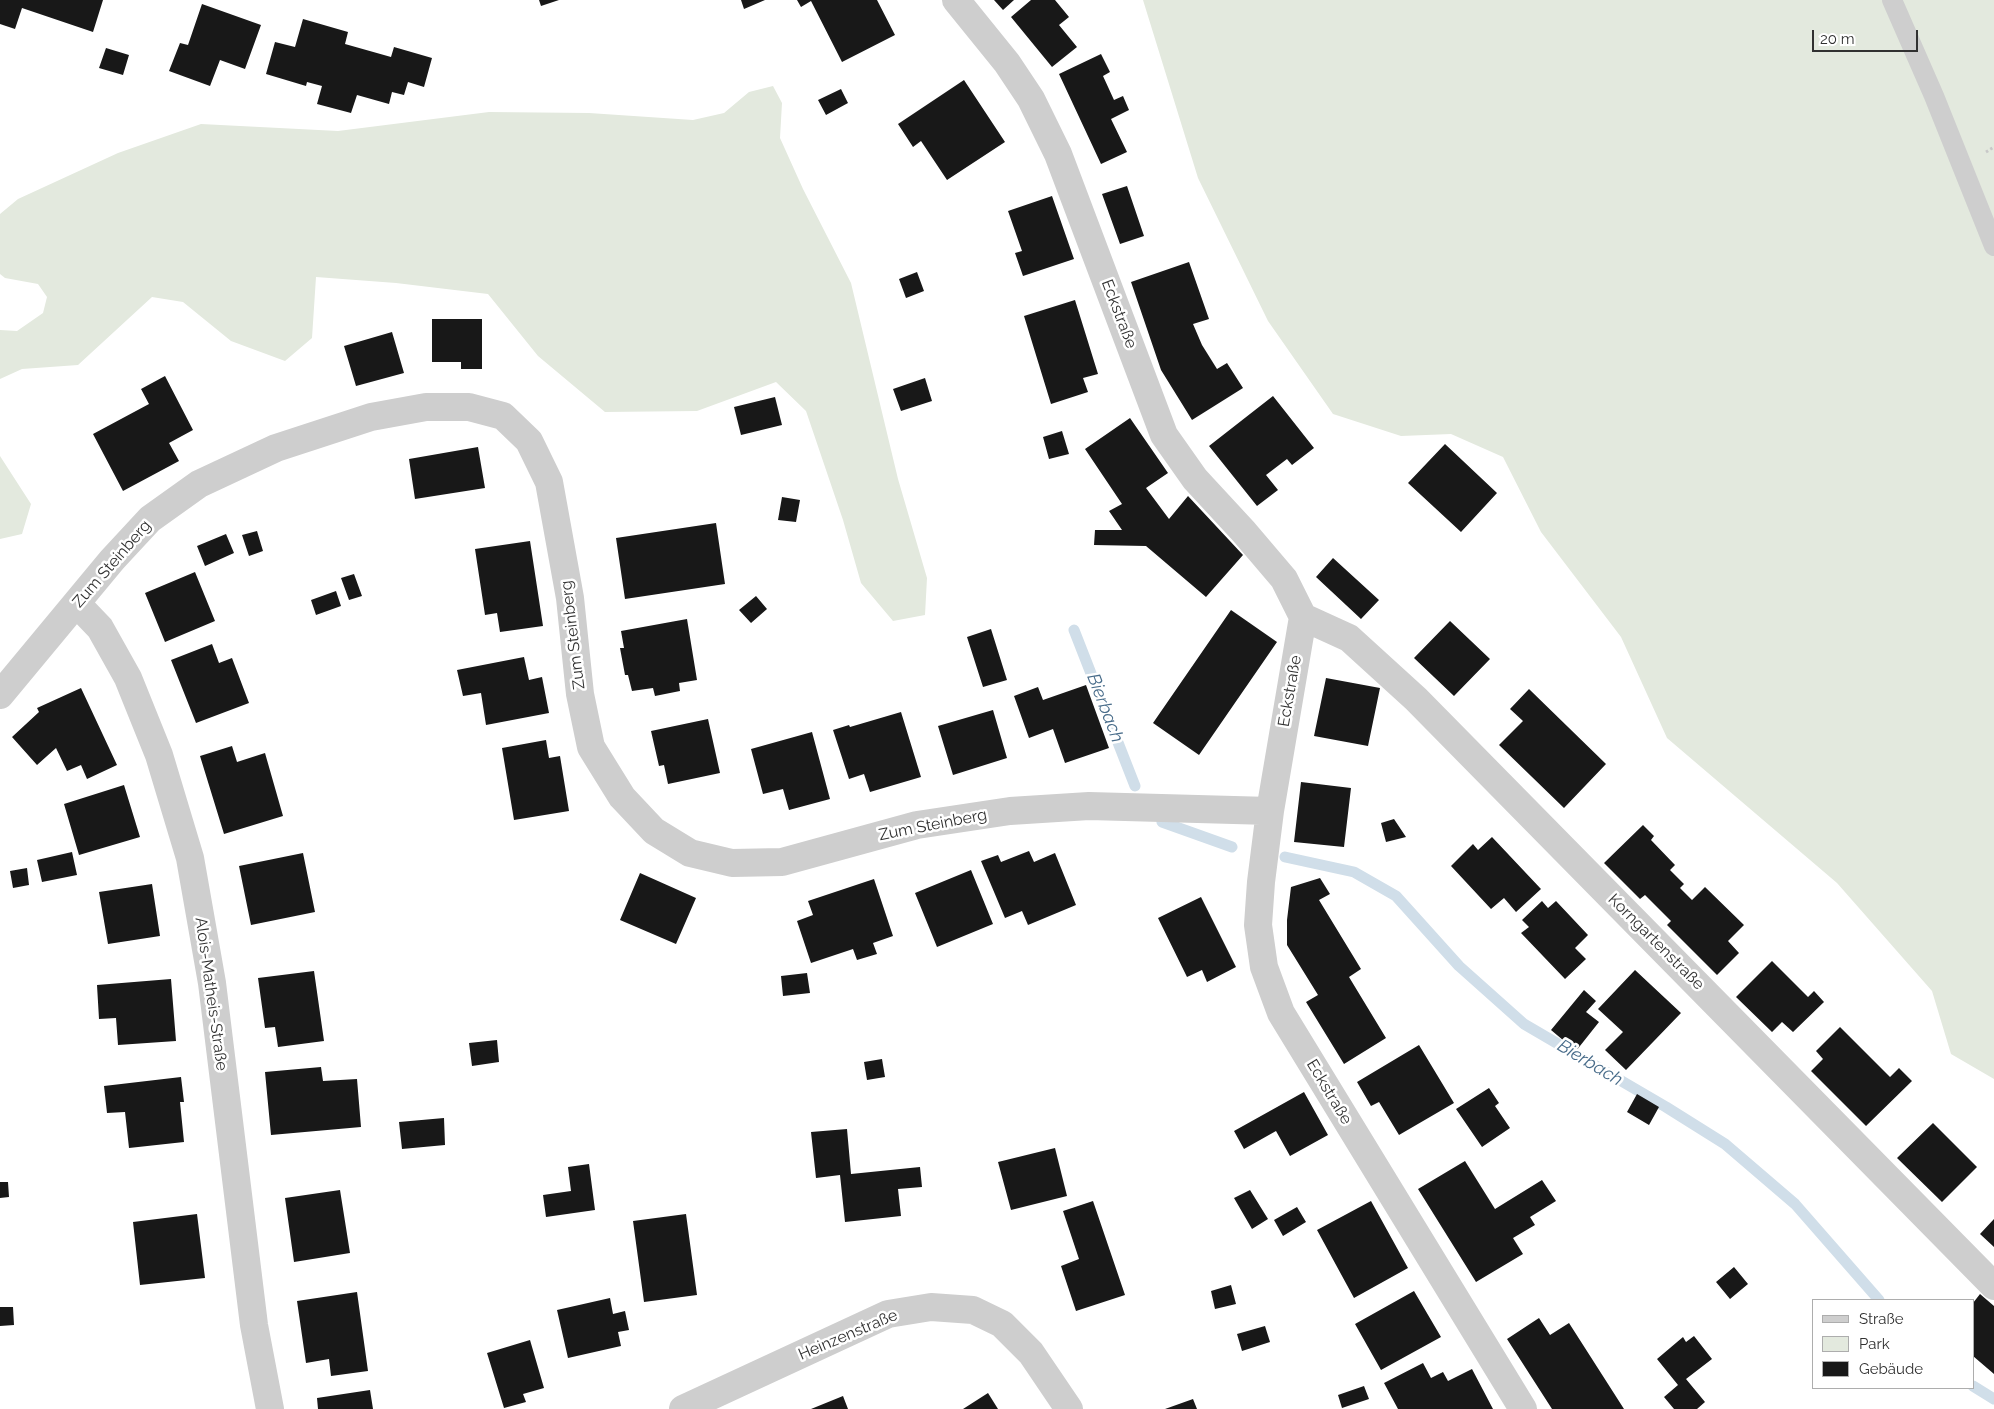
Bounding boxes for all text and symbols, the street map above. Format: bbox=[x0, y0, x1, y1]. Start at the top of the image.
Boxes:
scale bar bbox=[1814, 20, 1920, 52]
text: 20 m bbox=[1820, 30, 1855, 48]
street label: Eckstraße bbox=[1097, 277, 1141, 351]
street label: Zum Steinberg bbox=[69, 516, 155, 612]
street label: Zum Steinberg bbox=[557, 579, 589, 691]
street label: Eckstraße bbox=[1274, 654, 1306, 728]
water label: Bierbach bbox=[1082, 670, 1128, 746]
street label: Zum Steinberg bbox=[877, 805, 989, 845]
street label: Korngartenstraße bbox=[1604, 890, 1708, 994]
street label: Alois-Matheis-Straße bbox=[191, 916, 231, 1072]
water label: Bierbach bbox=[1554, 1035, 1626, 1091]
street label: Eckstraße bbox=[1302, 1056, 1356, 1128]
legend bbox=[1812, 1299, 1974, 1389]
street label: Heinzenstraße bbox=[796, 1305, 900, 1365]
text: Straße bbox=[1859, 1310, 1903, 1328]
text: Park bbox=[1859, 1335, 1890, 1353]
text: Gebäude bbox=[1859, 1360, 1923, 1378]

